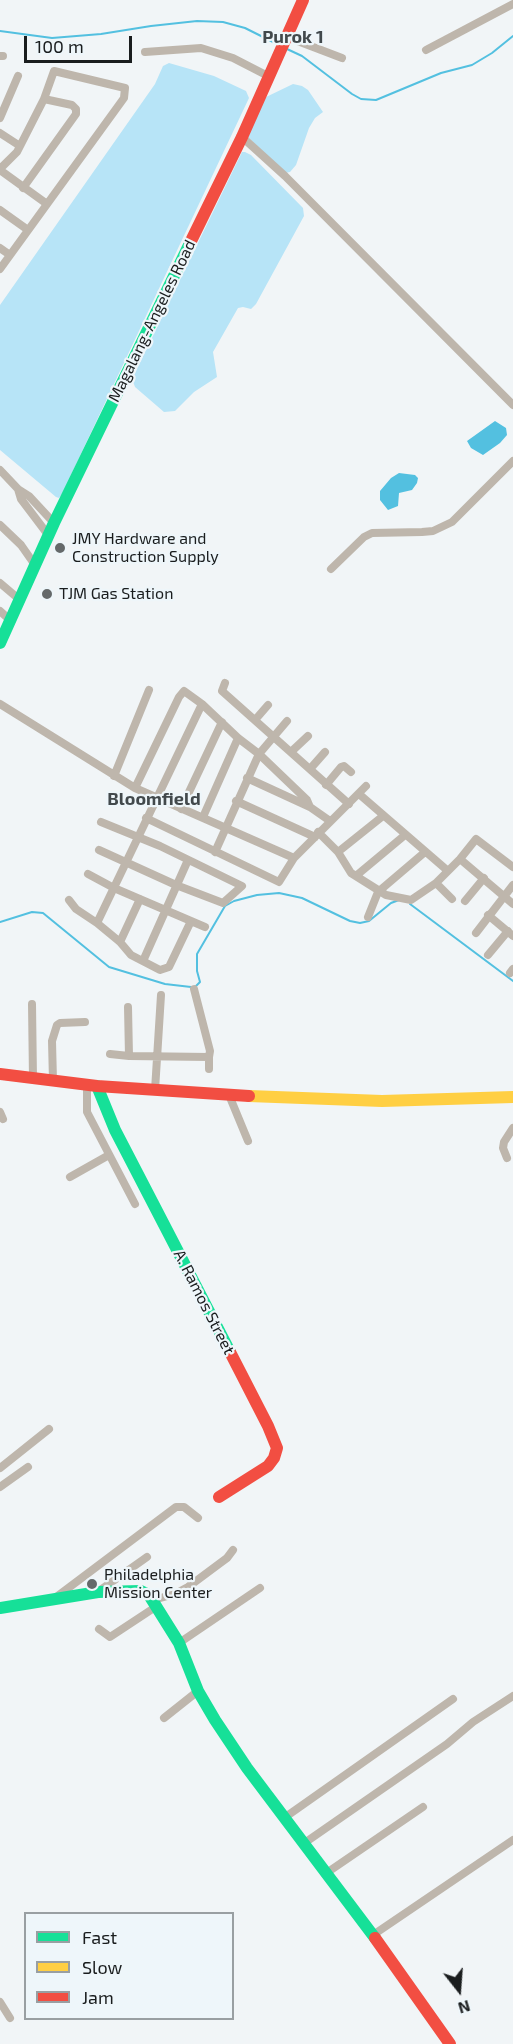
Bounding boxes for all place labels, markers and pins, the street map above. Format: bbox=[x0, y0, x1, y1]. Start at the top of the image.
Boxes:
place label: JMY Hardware and Construction Supply bbox=[72, 529, 219, 567]
marker: JMY Hardware and Construction Supply bbox=[53, 541, 67, 555]
place label: TJM Gas Station bbox=[59, 584, 173, 604]
marker: TJM Gas Station bbox=[40, 587, 54, 601]
place label: Philadelphia Mission Center bbox=[104, 1565, 212, 1603]
marker: Philadelphia Mission Center bbox=[85, 1577, 99, 1591]

